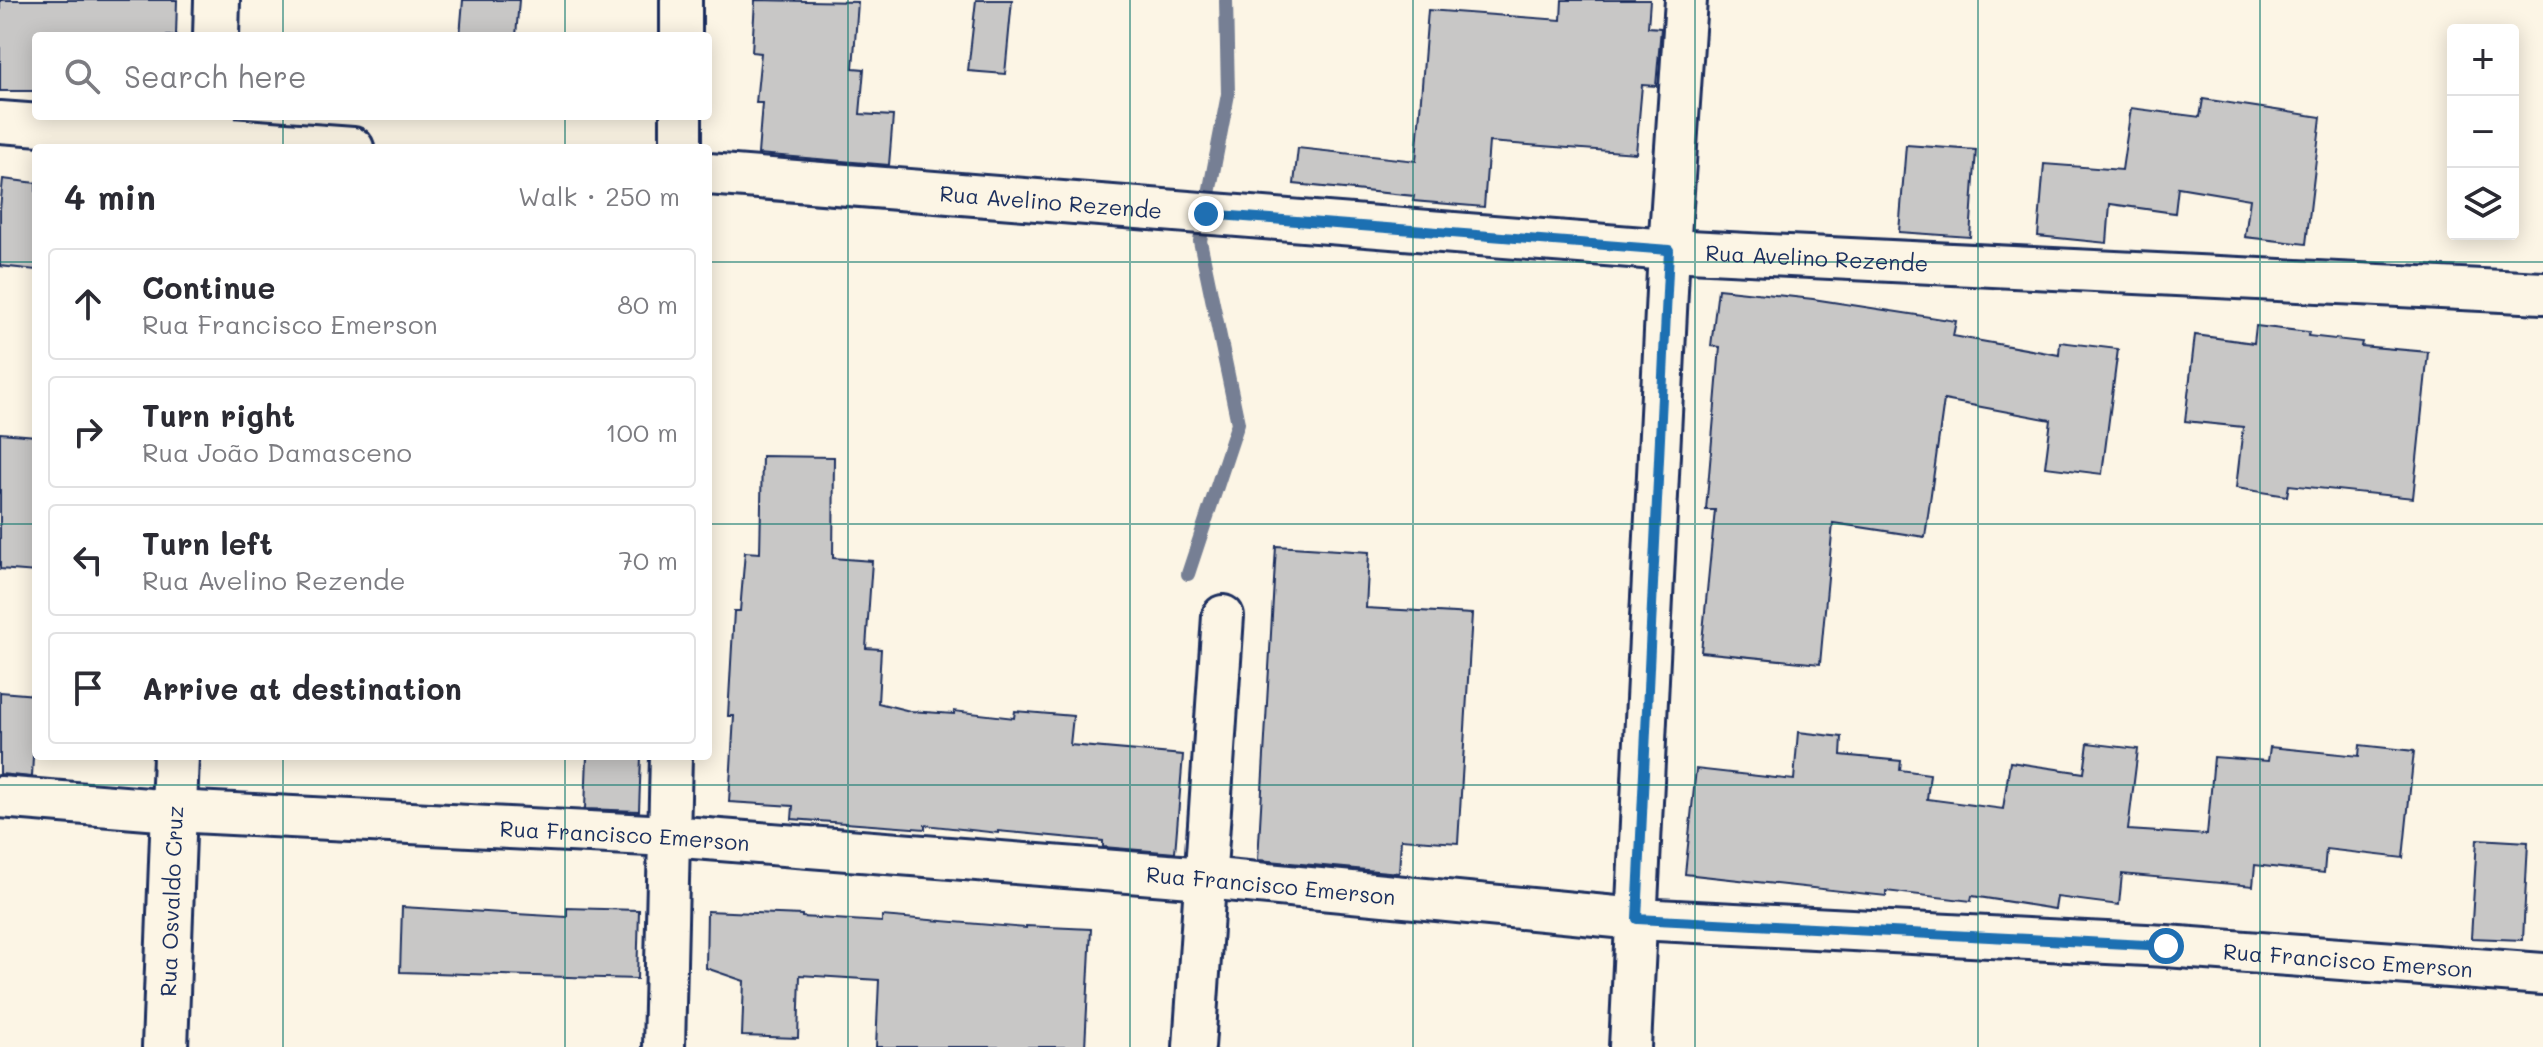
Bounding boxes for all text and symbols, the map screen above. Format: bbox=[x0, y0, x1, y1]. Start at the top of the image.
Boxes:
map controls bbox=[2447, 24, 2519, 240]
button: + bbox=[2447, 24, 2519, 96]
search box bbox=[32, 32, 712, 120]
icon: search bbox=[60, 54, 104, 98]
text: Search here bbox=[124, 56, 307, 96]
button: − bbox=[2447, 96, 2519, 168]
button: layers bbox=[2447, 168, 2519, 240]
text: 4 min bbox=[64, 174, 156, 219]
street label: Rua Avelino Rezende bbox=[939, 178, 1163, 224]
text: Walk · 250 m bbox=[518, 179, 680, 213]
route end bbox=[1188, 196, 1224, 232]
street label: Rua Avelino Rezende bbox=[1705, 237, 1929, 277]
text: Continue bbox=[142, 267, 275, 307]
icon: ahead bbox=[66, 282, 110, 326]
text: 80 m bbox=[617, 287, 678, 321]
text: Rua Francisco Emerson bbox=[142, 307, 438, 341]
text: Turn right bbox=[142, 395, 295, 435]
icon: right bbox=[66, 410, 110, 454]
text: 100 m bbox=[605, 415, 678, 449]
text: Rua João Damasceno bbox=[142, 435, 412, 469]
text: Turn left bbox=[142, 523, 273, 563]
icon: left bbox=[66, 538, 110, 582]
text: 70 m bbox=[618, 543, 678, 577]
text: Rua Avelino Rezende bbox=[142, 563, 406, 597]
icon: arrive bbox=[66, 666, 110, 710]
text: Arrive at destination bbox=[142, 668, 462, 708]
street label: Rua Osvaldo Cruz bbox=[152, 805, 189, 997]
street label: Rua Francisco Emerson bbox=[499, 813, 751, 857]
street label: Rua Francisco Emerson bbox=[1145, 859, 1397, 911]
route start bbox=[2148, 928, 2184, 964]
street label: Rua Francisco Emerson bbox=[2222, 936, 2474, 983]

